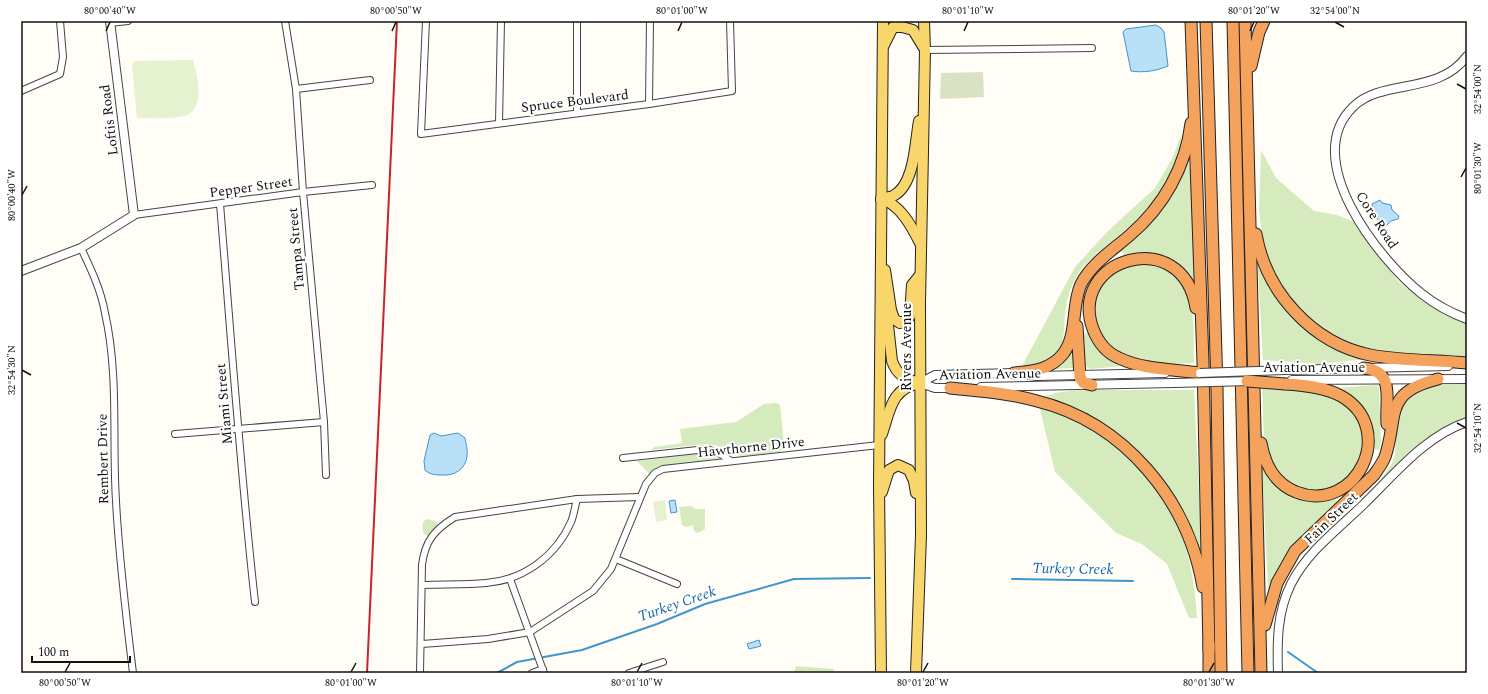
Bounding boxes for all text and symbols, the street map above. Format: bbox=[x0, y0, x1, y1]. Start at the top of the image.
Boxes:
text: 80°00'40"W bbox=[84, 3, 136, 19]
text: 80°00'50"W bbox=[370, 3, 422, 19]
text: 80°01'00"W bbox=[656, 3, 708, 19]
text: 80°01'10"W bbox=[942, 3, 994, 19]
text: 80°01'20"W bbox=[1228, 3, 1280, 19]
text: 32°54'00"N bbox=[1310, 3, 1360, 19]
text: 32°54'00"N bbox=[1470, 64, 1486, 114]
street label: Loftis Road bbox=[94, 83, 124, 157]
street label: Spruce Boulevard bbox=[520, 84, 630, 118]
text: 80°01'30"W bbox=[1470, 142, 1486, 194]
text: 80°00'40"W bbox=[4, 169, 20, 221]
street label: Pepper Street bbox=[208, 171, 294, 203]
street label: Core Road bbox=[1350, 187, 1404, 253]
street label: Tampa Street bbox=[282, 207, 310, 291]
street label: Rivers Avenue bbox=[896, 303, 917, 391]
text: 32°54'30"N bbox=[4, 345, 20, 395]
street label: Aviation Avenue bbox=[1263, 357, 1366, 378]
street label: Miami Street bbox=[210, 363, 238, 445]
street label: Aviation Avenue bbox=[938, 363, 1042, 385]
text: 32°54'10"N bbox=[1470, 403, 1486, 453]
street label: Rembert Drive bbox=[92, 413, 114, 505]
street label: Hawthorne Drive bbox=[696, 431, 806, 463]
street label: Fain Street bbox=[1299, 487, 1363, 549]
water label: Turkey Creek bbox=[1032, 557, 1114, 581]
water label: Turkey Creek bbox=[635, 580, 719, 628]
scale bar bbox=[32, 638, 130, 664]
text: 100 m bbox=[38, 643, 69, 662]
text: 80°00'50"W bbox=[39, 675, 91, 691]
text: 80°01'00"W bbox=[325, 675, 377, 691]
text: 80°01'10"W bbox=[611, 675, 663, 691]
text: 80°01'20"W bbox=[897, 675, 949, 691]
text: 80°01'30"W bbox=[1183, 675, 1235, 691]

